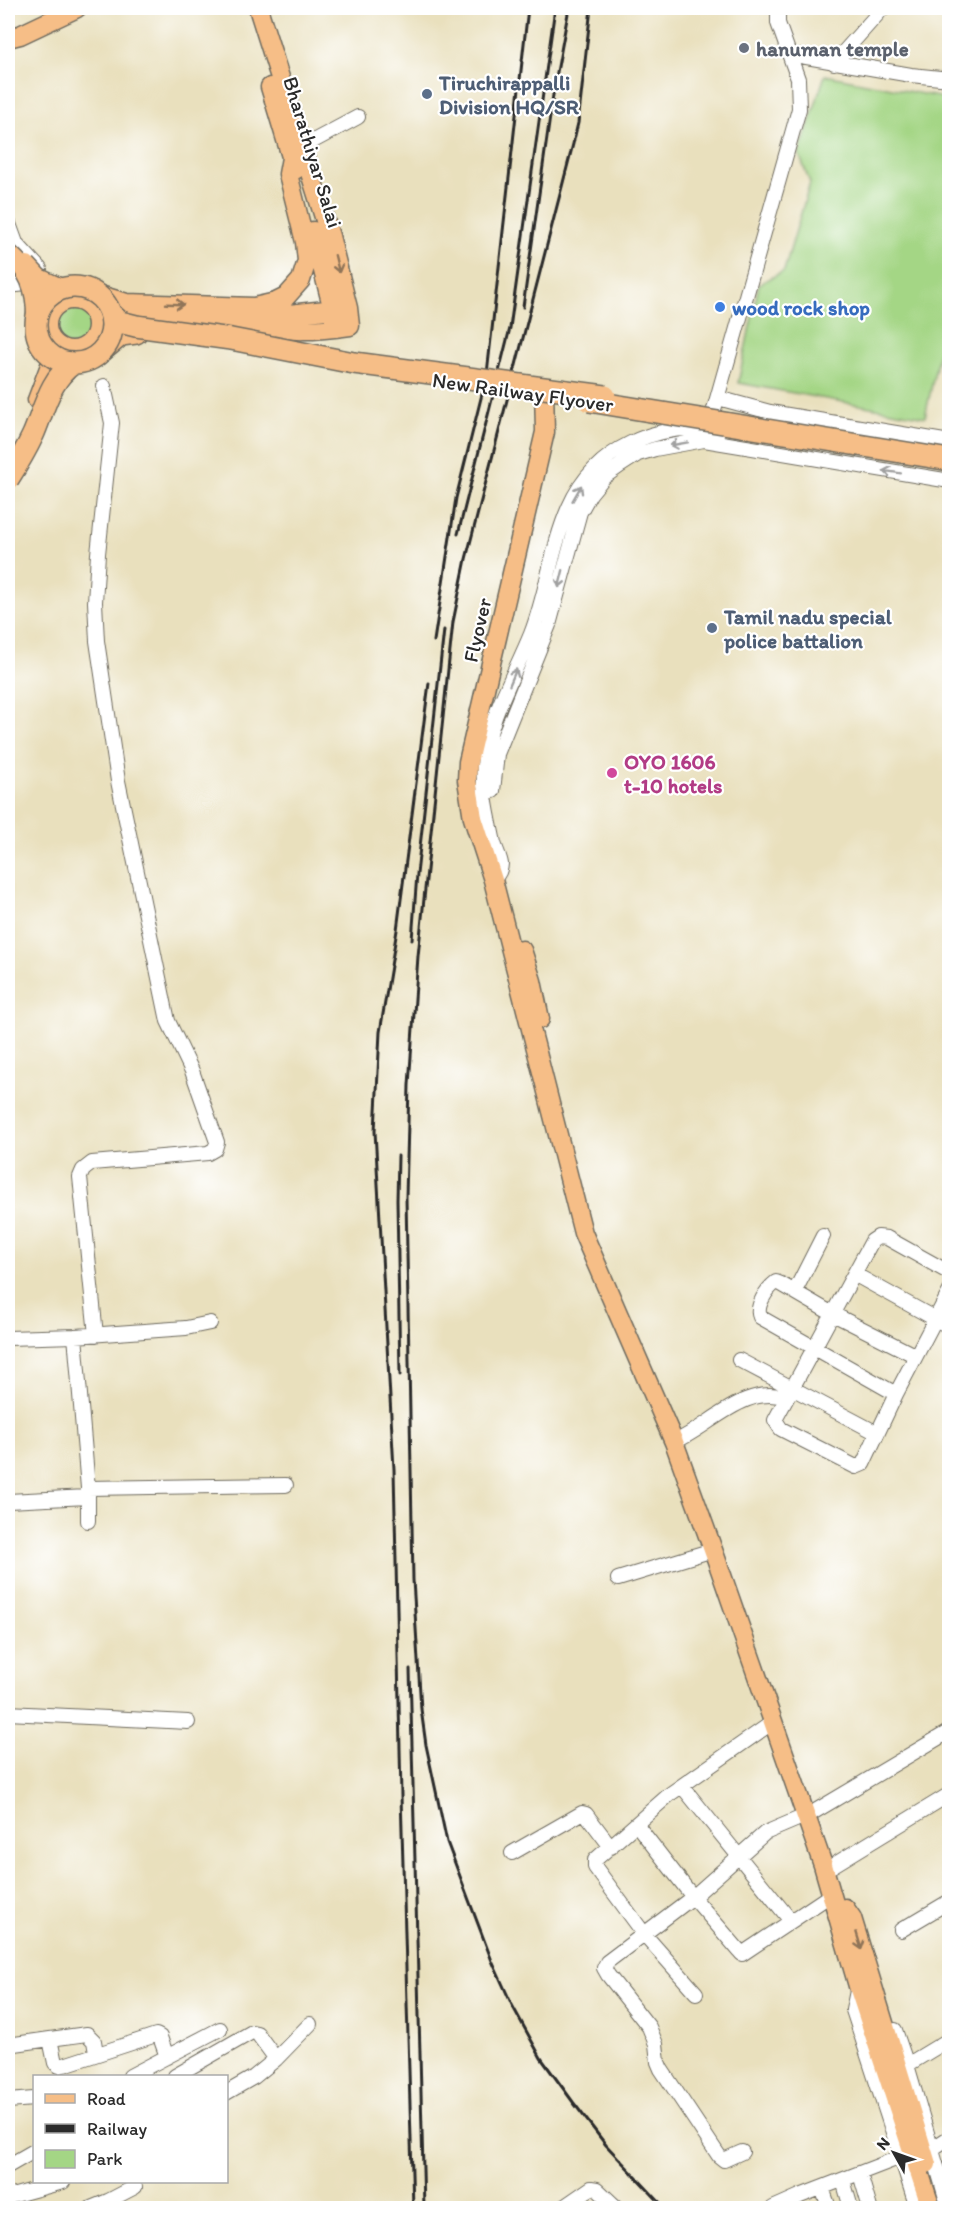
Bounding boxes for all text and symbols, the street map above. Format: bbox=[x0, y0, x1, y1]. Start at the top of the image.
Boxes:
place label: hanuman temple bbox=[756, 36, 909, 62]
marker: hanuman temple bbox=[737, 41, 751, 55]
place label: Tiruchirappalli Division HQ/SR bbox=[438, 70, 580, 119]
street label: Bharathiyar Salai bbox=[278, 73, 348, 231]
marker: Tiruchirappalli Division HQ/SR bbox=[420, 87, 434, 101]
one-way arrow bbox=[332, 254, 344, 273]
place label: wood rock shop bbox=[732, 295, 870, 321]
one-way arrow bbox=[165, 299, 185, 310]
marker: wood rock shop bbox=[713, 300, 727, 314]
street label: New Railway Flyover bbox=[431, 367, 615, 417]
one-way arrow bbox=[670, 439, 689, 450]
one-way arrow bbox=[882, 466, 902, 477]
one-way arrow bbox=[571, 485, 583, 502]
one-way arrow bbox=[555, 569, 567, 588]
street label: Flyover bbox=[457, 595, 497, 665]
place label: Tamil nadu special police battalion bbox=[723, 604, 893, 654]
marker: Tamil nadu special police battalion bbox=[705, 621, 719, 635]
one-way arrow bbox=[507, 668, 519, 686]
place label: OYO 1606 t-10 hotels bbox=[624, 749, 722, 798]
marker: OYO 1606 t-10 hotels bbox=[605, 766, 619, 780]
one-way arrow bbox=[854, 1932, 865, 1951]
legend bbox=[33, 2075, 228, 2183]
text: Road bbox=[87, 2088, 126, 2110]
text: Railway bbox=[87, 2118, 148, 2140]
north arrow bbox=[864, 2123, 924, 2183]
text: N bbox=[872, 2133, 894, 2154]
text: Park bbox=[87, 2148, 122, 2170]

